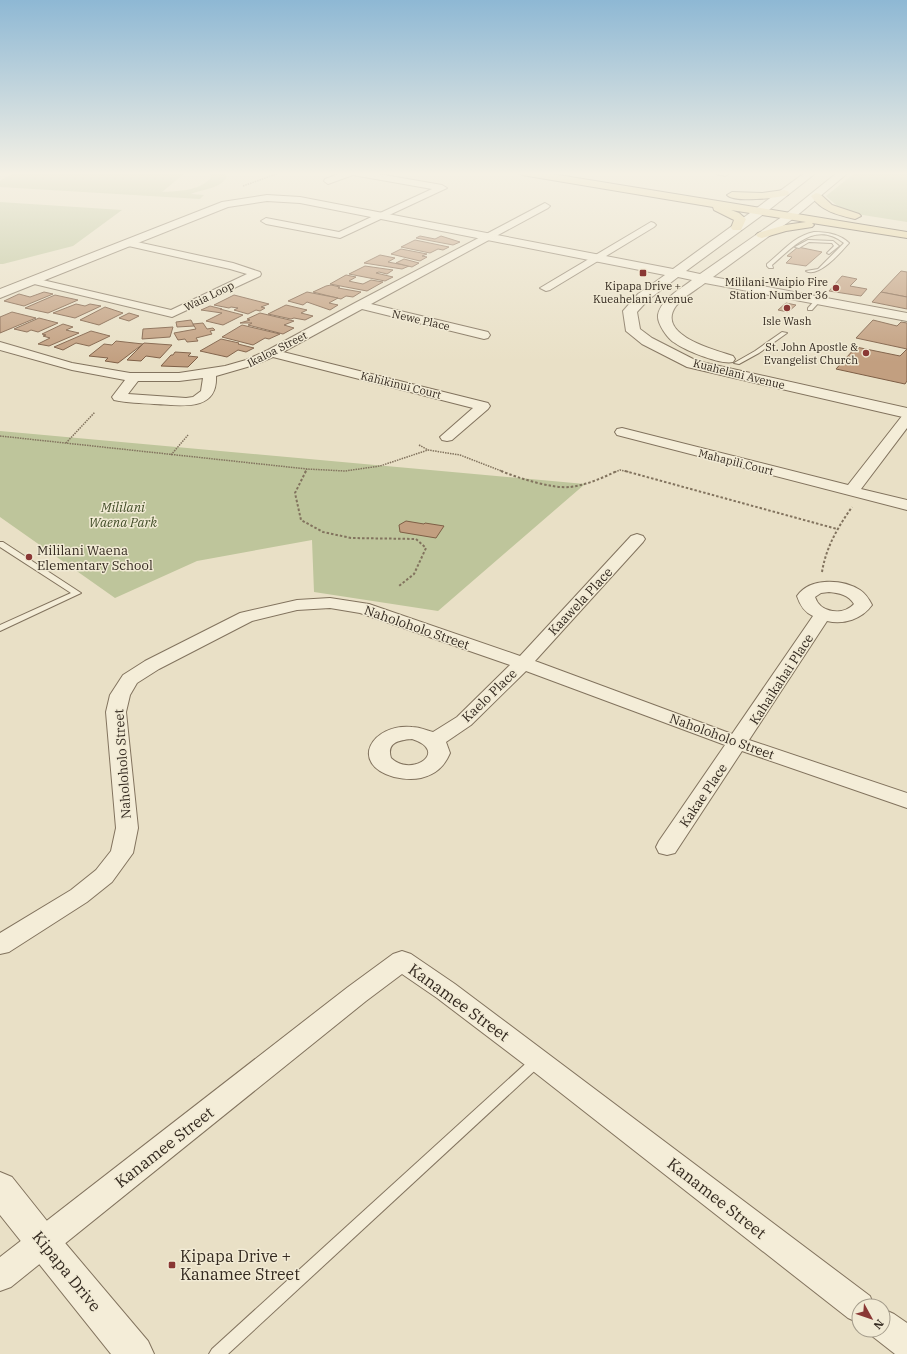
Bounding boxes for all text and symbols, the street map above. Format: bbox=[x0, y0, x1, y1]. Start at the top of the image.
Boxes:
marker: Kipapa Drive + Kueahelani Avenue bbox=[638, 268, 648, 278]
place label: Mililani-Waipio Fire Station Number 36 bbox=[725, 275, 828, 302]
street label: Waia Loop bbox=[182, 278, 236, 314]
place label: Kipapa Drive + Kueahelani Avenue bbox=[593, 279, 693, 306]
marker: Mililani-Waipio Fire Station Number 36 bbox=[831, 283, 841, 293]
marker: Isle Wash bbox=[782, 303, 792, 313]
street label: Newe Place bbox=[391, 307, 451, 333]
place label: Isle Wash bbox=[762, 314, 812, 328]
street label: Ikaloa Street bbox=[245, 328, 309, 370]
place label: St. John Apostle & Evangelist Church bbox=[764, 340, 858, 367]
marker: St. John Apostle & Evangelist Church bbox=[861, 348, 871, 358]
street label: Kuahelani Avenue bbox=[692, 356, 786, 392]
street label: Kahikinui Court bbox=[359, 368, 443, 402]
street label: Mahapili Court bbox=[697, 446, 775, 478]
park label: Mililani Waena Park bbox=[89, 499, 157, 531]
place label: Mililani Waena Elementary School bbox=[37, 542, 153, 574]
marker: Mililani Waena Elementary School bbox=[24, 552, 34, 562]
street label: Kaawela Place bbox=[545, 564, 616, 639]
street label: Naholoholo Street bbox=[362, 602, 472, 654]
street label: Kahaikahai Place bbox=[746, 631, 817, 728]
street label: Kaelo Place bbox=[458, 665, 520, 726]
street label: Naholoholo Street bbox=[110, 708, 135, 819]
street label: Naholoholo Street bbox=[667, 710, 777, 763]
street label: Kakae Place bbox=[676, 760, 731, 830]
street label: Kanamee Street bbox=[405, 959, 514, 1046]
street label: Kanamee Street bbox=[111, 1102, 218, 1192]
street label: Kanamee Street bbox=[664, 1153, 771, 1243]
street label: Kipapa Drive bbox=[28, 1227, 106, 1315]
place label: Kipapa Drive + Kanamee Street bbox=[180, 1246, 300, 1284]
marker: Kipapa Drive + Kanamee Street bbox=[167, 1260, 177, 1270]
north arrow bbox=[851, 1298, 891, 1338]
text: N bbox=[870, 1317, 887, 1332]

